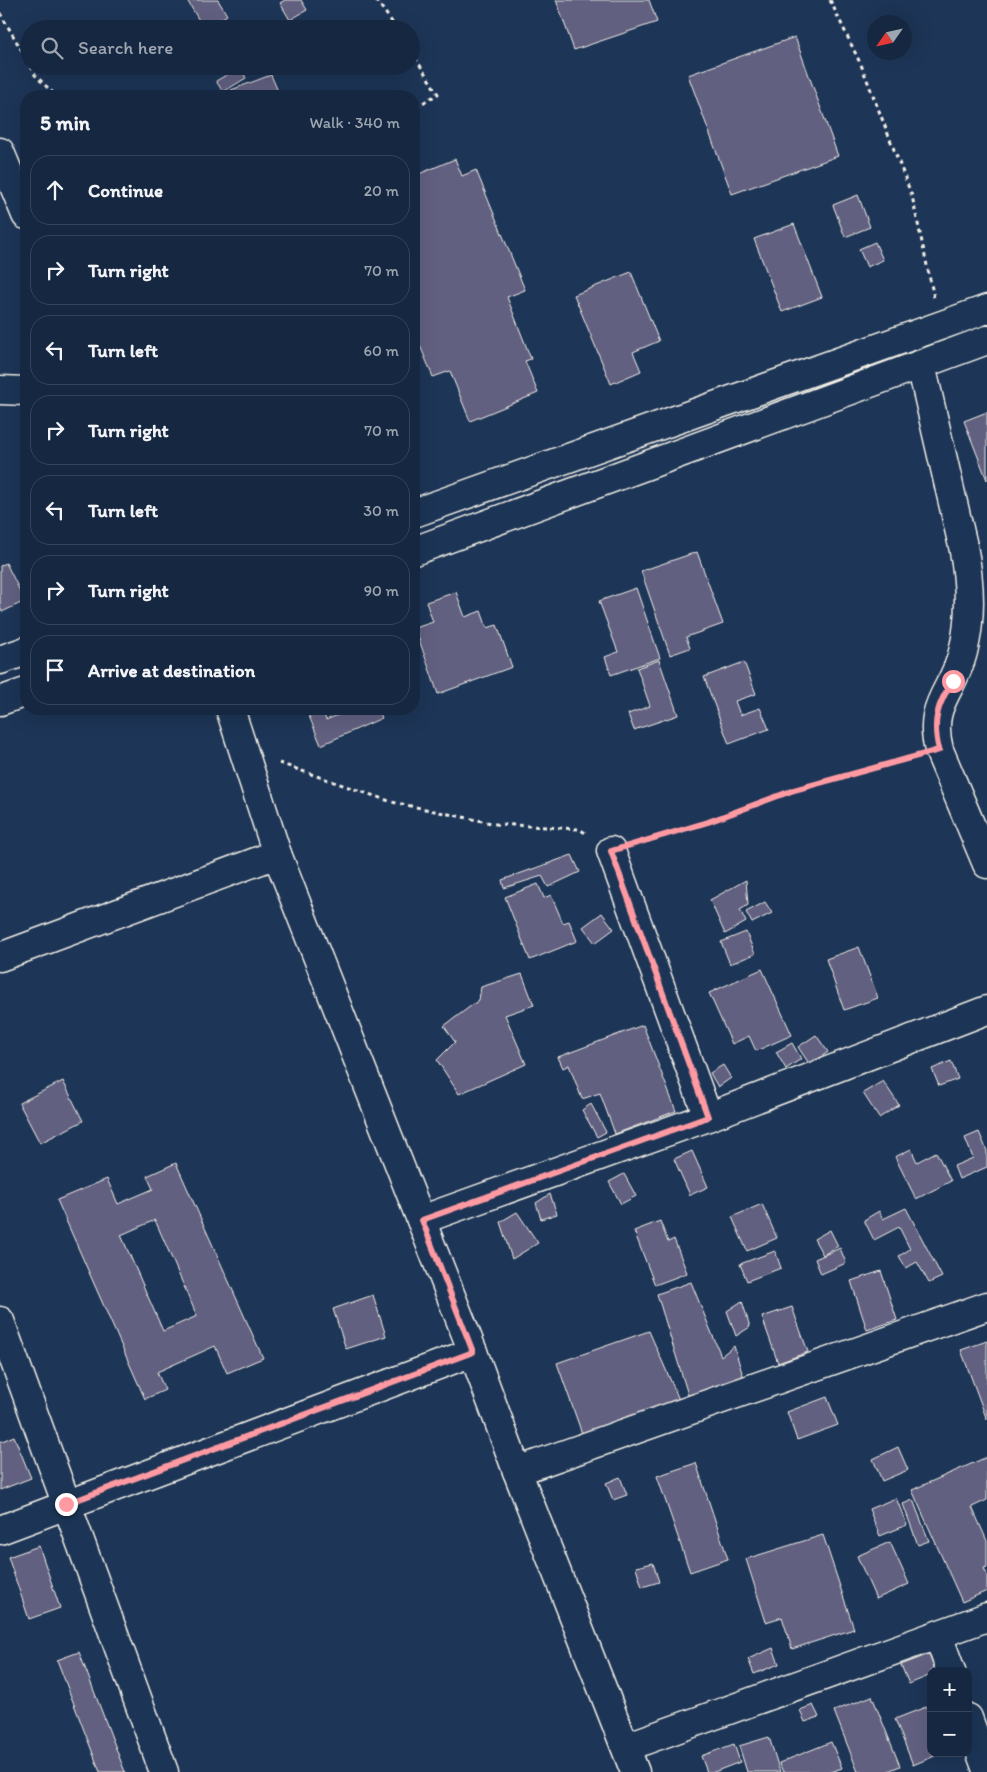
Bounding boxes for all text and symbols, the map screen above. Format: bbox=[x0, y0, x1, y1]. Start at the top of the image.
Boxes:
north arrow bbox=[867, 15, 912, 60]
search box bbox=[20, 20, 420, 75]
icon: search bbox=[38, 34, 66, 62]
text: Search here bbox=[78, 36, 173, 59]
text: 5 min bbox=[40, 110, 90, 135]
text: Walk · 340 m bbox=[310, 113, 400, 132]
icon: ahead bbox=[41, 176, 69, 204]
text: Continue bbox=[88, 179, 163, 202]
text: 20 m bbox=[364, 181, 399, 200]
icon: right bbox=[41, 256, 69, 284]
text: Turn right bbox=[88, 259, 169, 282]
text: 70 m bbox=[364, 261, 399, 280]
icon: left bbox=[41, 336, 69, 364]
text: Turn left bbox=[88, 339, 158, 362]
text: 60 m bbox=[364, 341, 399, 360]
icon: right bbox=[41, 416, 69, 444]
text: Turn right bbox=[88, 419, 169, 442]
text: 70 m bbox=[364, 421, 399, 440]
icon: left bbox=[41, 496, 69, 524]
text: Turn left bbox=[88, 499, 158, 522]
text: 30 m bbox=[363, 501, 399, 520]
icon: right bbox=[41, 576, 69, 604]
text: Turn right bbox=[88, 579, 169, 602]
text: 90 m bbox=[364, 581, 399, 600]
icon: arrive bbox=[41, 656, 69, 684]
text: Arrive at destination bbox=[88, 659, 255, 682]
route start bbox=[942, 670, 965, 693]
route end bbox=[55, 1493, 78, 1516]
map controls bbox=[927, 1667, 972, 1757]
button: + bbox=[927, 1667, 972, 1712]
button: − bbox=[927, 1712, 972, 1757]

